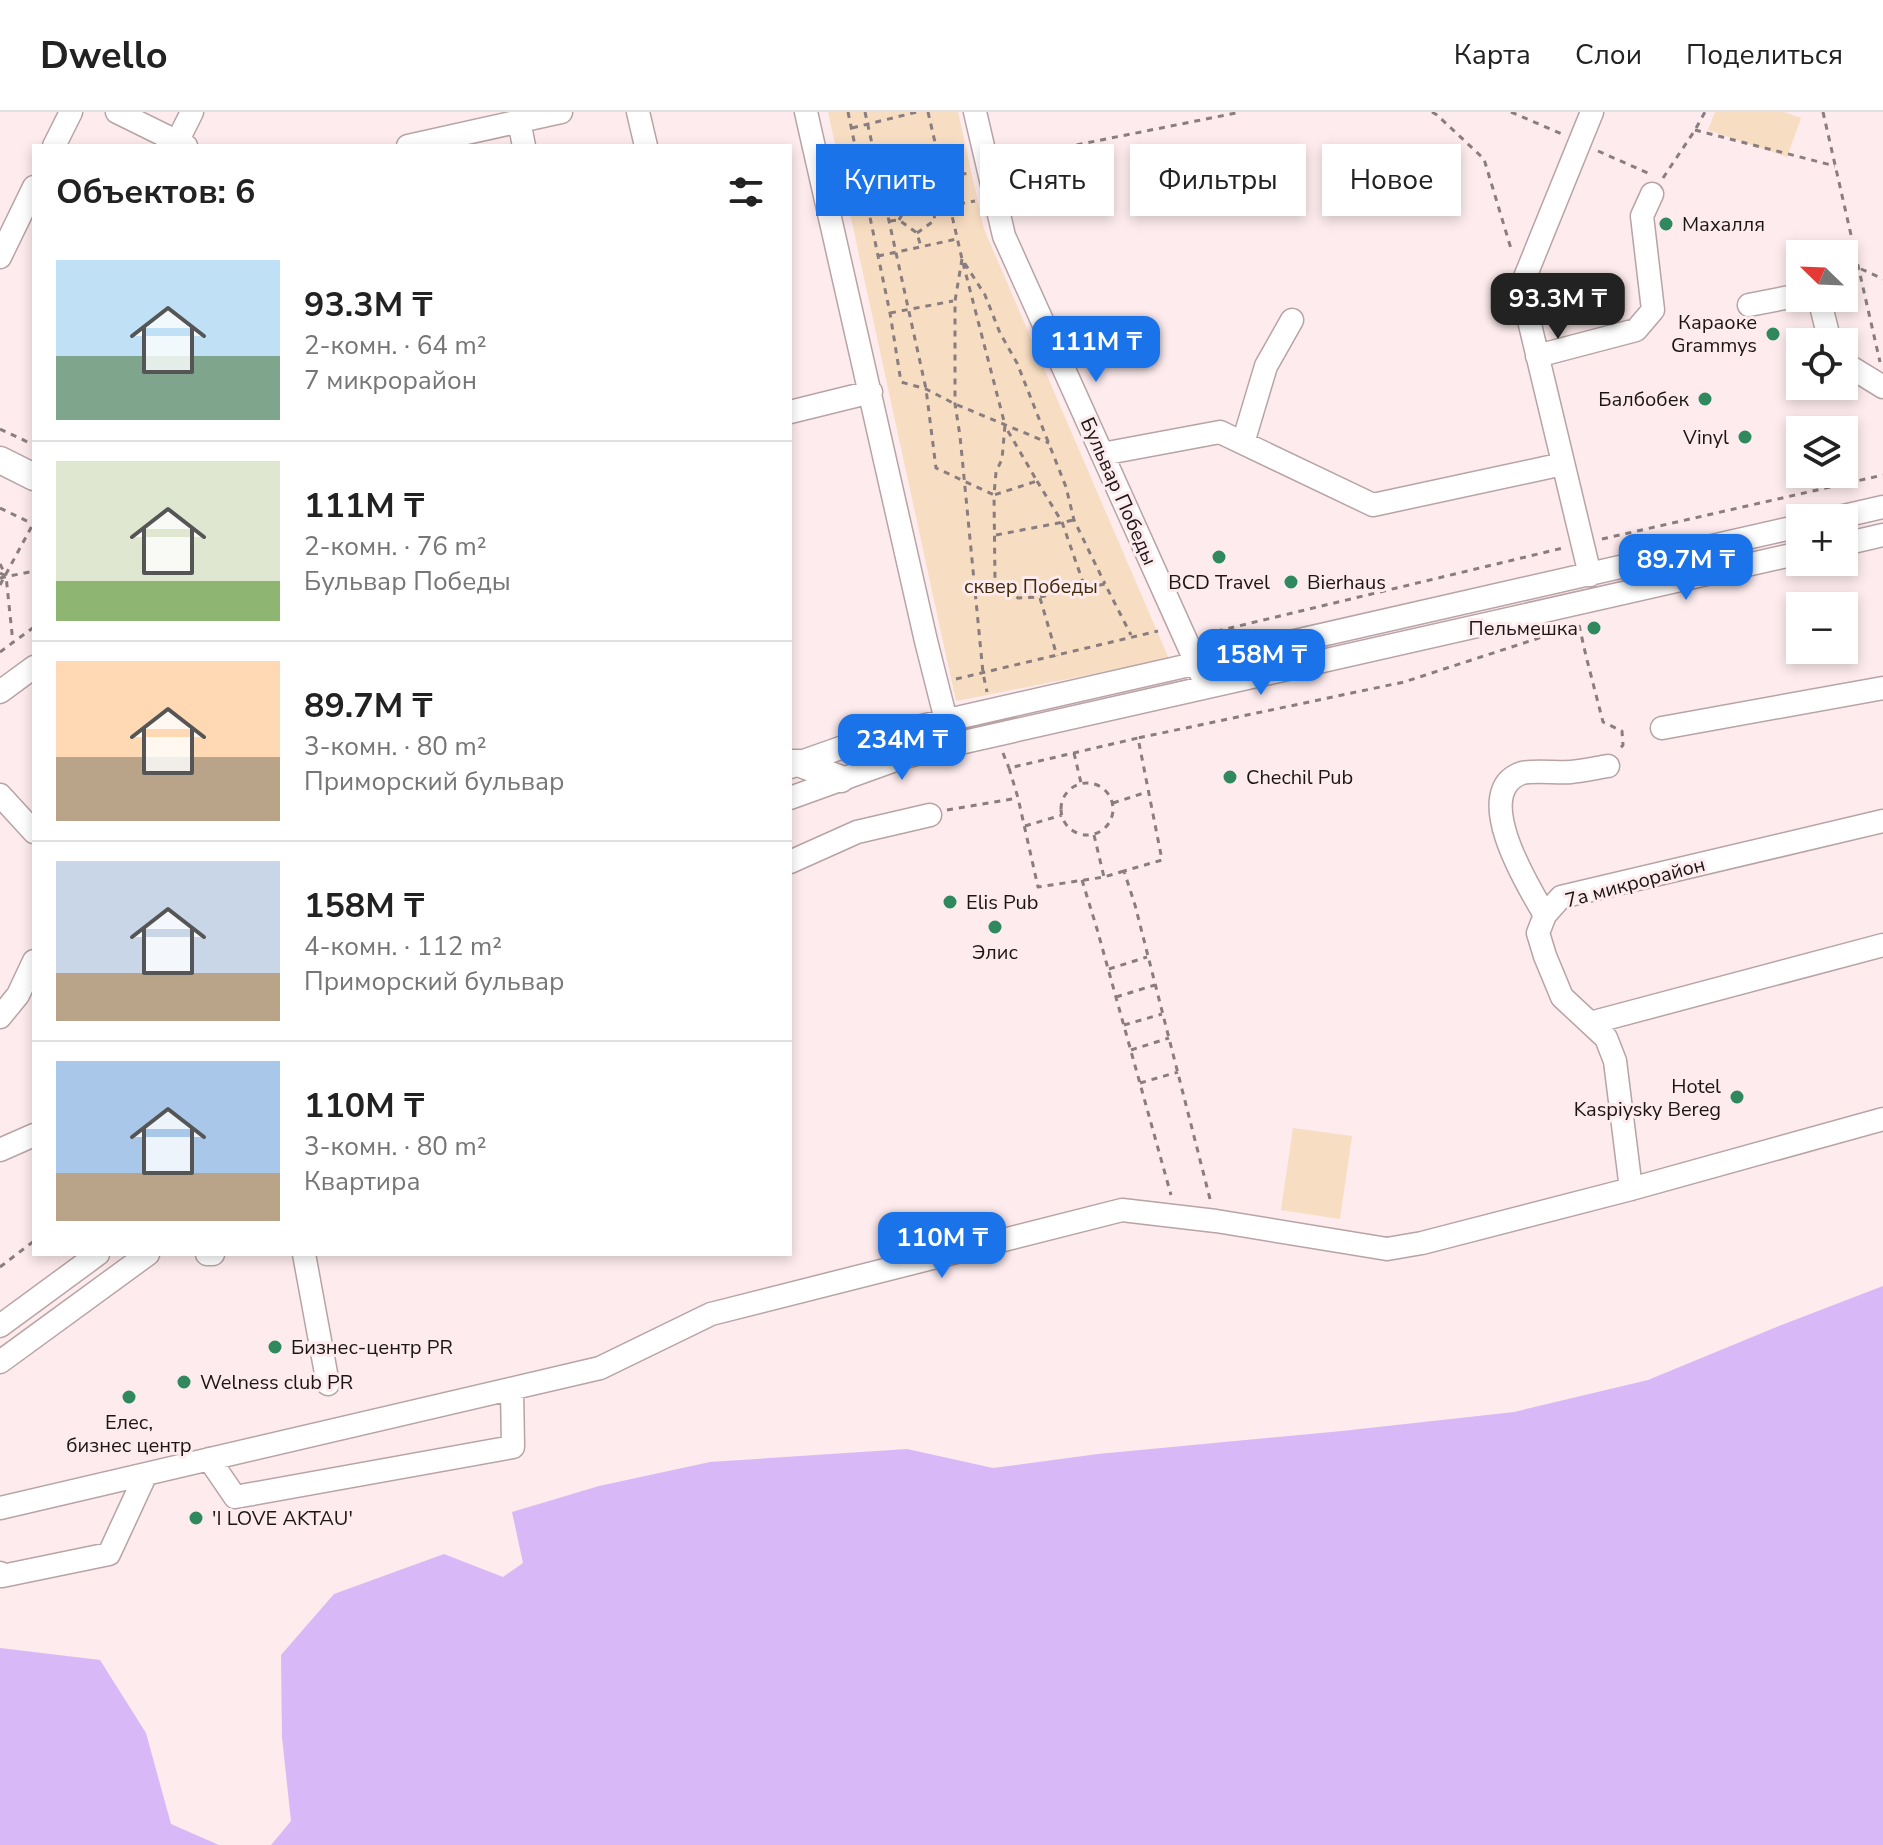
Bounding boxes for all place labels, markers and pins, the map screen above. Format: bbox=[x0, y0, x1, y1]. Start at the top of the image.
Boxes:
place label: Махалля bbox=[1682, 211, 1765, 238]
marker: Махалля bbox=[1657, 215, 1675, 233]
pin: 93.3M ₸ bbox=[1484, 273, 1632, 341]
place label: Караоке Grammys bbox=[1671, 309, 1757, 359]
pin: 111M ₸ bbox=[1031, 316, 1161, 384]
marker: Караоке Grammys bbox=[1764, 325, 1782, 343]
place label: Балбобек bbox=[1598, 386, 1689, 413]
marker: Балбобек bbox=[1696, 390, 1714, 408]
place label: Vinyl bbox=[1682, 424, 1729, 451]
marker: Vinyl bbox=[1736, 428, 1754, 446]
pin: 89.7M ₸ bbox=[1612, 534, 1760, 602]
marker: BCD Travel bbox=[1210, 548, 1228, 566]
place label: BCD Travel bbox=[1168, 569, 1270, 596]
place label: Bierhaus bbox=[1307, 569, 1386, 596]
marker: Bierhaus bbox=[1282, 573, 1300, 591]
place label: Пельмешка bbox=[1469, 615, 1578, 642]
marker: Пельмешка bbox=[1585, 619, 1603, 637]
pin: 158M ₸ bbox=[1196, 629, 1326, 697]
pin: 234M ₸ bbox=[837, 714, 967, 782]
place label: Chechil Pub bbox=[1246, 764, 1353, 791]
marker: Chechil Pub bbox=[1221, 768, 1239, 786]
place label: Elis Pub bbox=[966, 889, 1038, 916]
marker: Elis Pub bbox=[941, 893, 959, 911]
marker: Элис bbox=[986, 918, 1004, 936]
place label: Элис bbox=[972, 939, 1018, 966]
place label: Hotel Kaspiysky Bereg bbox=[1574, 1073, 1721, 1123]
marker: Hotel Kaspiysky Bereg bbox=[1728, 1088, 1746, 1106]
pin: 110M ₸ bbox=[877, 1212, 1007, 1280]
place label: Бизнес-центр PR bbox=[291, 1334, 453, 1361]
marker: Бизнес-центр PR bbox=[266, 1338, 284, 1356]
place label: Welness club PR bbox=[200, 1369, 353, 1396]
marker: Welness club PR bbox=[175, 1373, 193, 1391]
marker: Елес, бизнес центр bbox=[120, 1388, 138, 1406]
place label: Елес, бизнес центр bbox=[66, 1409, 192, 1459]
place label: 'I LOVE AKTAU' bbox=[212, 1505, 353, 1532]
marker: 'I LOVE AKTAU' bbox=[187, 1509, 205, 1527]

